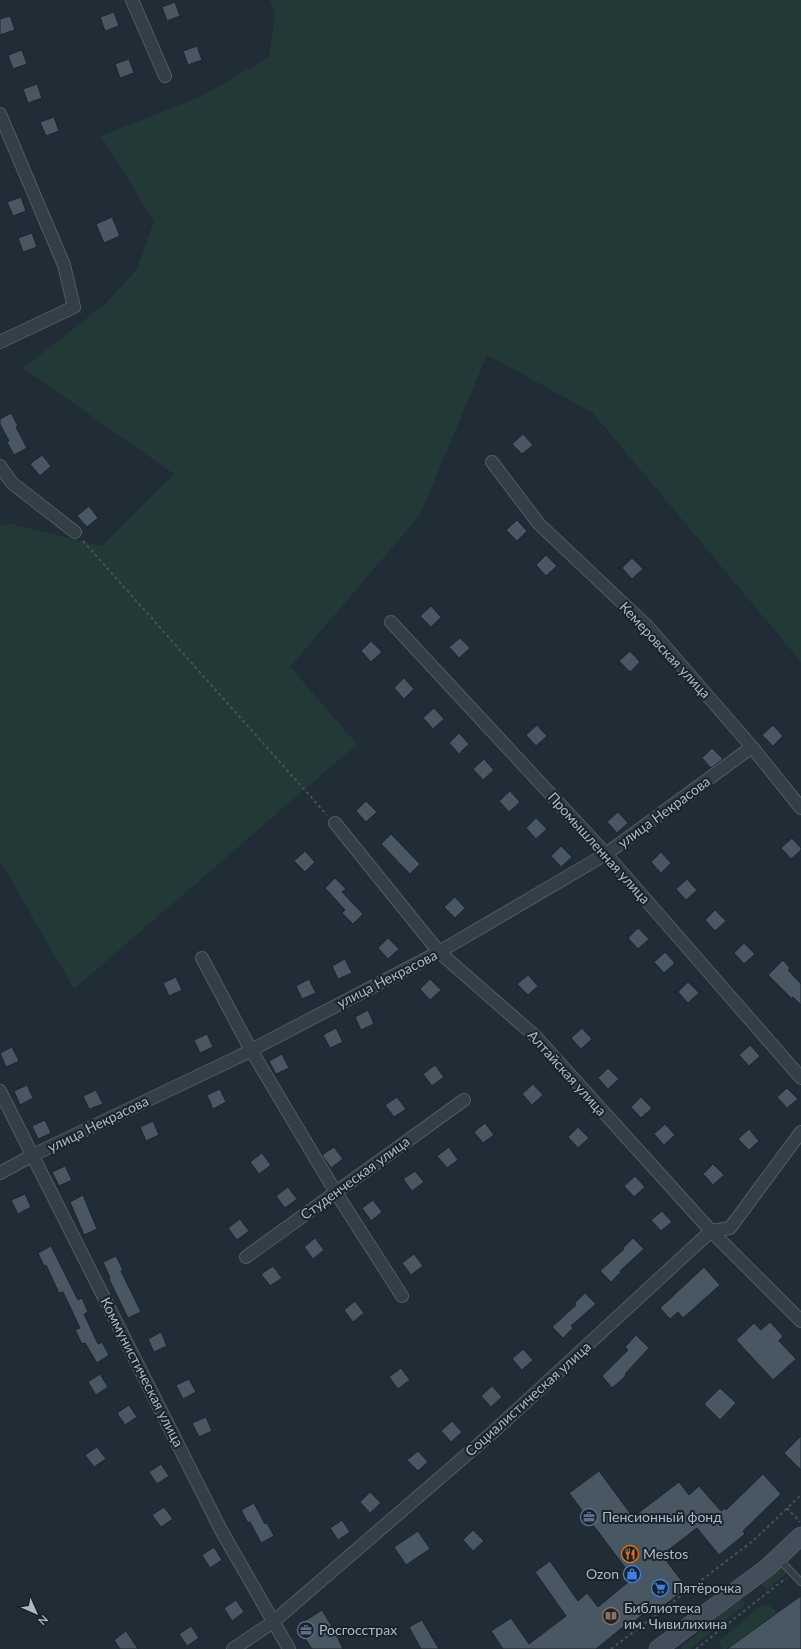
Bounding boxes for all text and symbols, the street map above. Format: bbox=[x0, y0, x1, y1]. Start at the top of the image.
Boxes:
street label: Кемеровская улица bbox=[616, 598, 715, 702]
street label: улица Некрасова bbox=[614, 772, 713, 851]
street label: Промышленная улица bbox=[545, 788, 654, 907]
street label: улица Некрасова bbox=[334, 946, 440, 1011]
street label: Алтайская улица bbox=[524, 1026, 610, 1119]
street label: улица Некрасова bbox=[45, 1092, 151, 1155]
street label: Студенческая улица bbox=[297, 1132, 413, 1223]
street label: Коммунистическая улица bbox=[97, 1294, 188, 1450]
street label: Социалистическая улица bbox=[461, 1338, 594, 1459]
office icon: Пенсионный фонд bbox=[579, 1507, 599, 1527]
place label: Пенсионный фонд bbox=[602, 1508, 722, 1525]
restaurant icon: Mestos bbox=[620, 1544, 640, 1564]
place label: Mestos bbox=[643, 1545, 688, 1562]
shop icon: Ozon bbox=[622, 1564, 642, 1584]
place label: Ozon bbox=[586, 1565, 619, 1582]
supermarket icon: Пятёрочка bbox=[650, 1578, 670, 1598]
place label: Пятёрочка bbox=[673, 1579, 741, 1596]
north arrow bbox=[16, 1593, 56, 1633]
place label: Библиотека им. Чивилихина bbox=[624, 1599, 727, 1632]
library icon: Библиотека им. Чивилихина bbox=[601, 1606, 621, 1626]
text: N bbox=[36, 1613, 51, 1628]
office icon: Росгосстрах bbox=[296, 1620, 316, 1640]
place label: Росгосстрах bbox=[319, 1621, 397, 1638]

